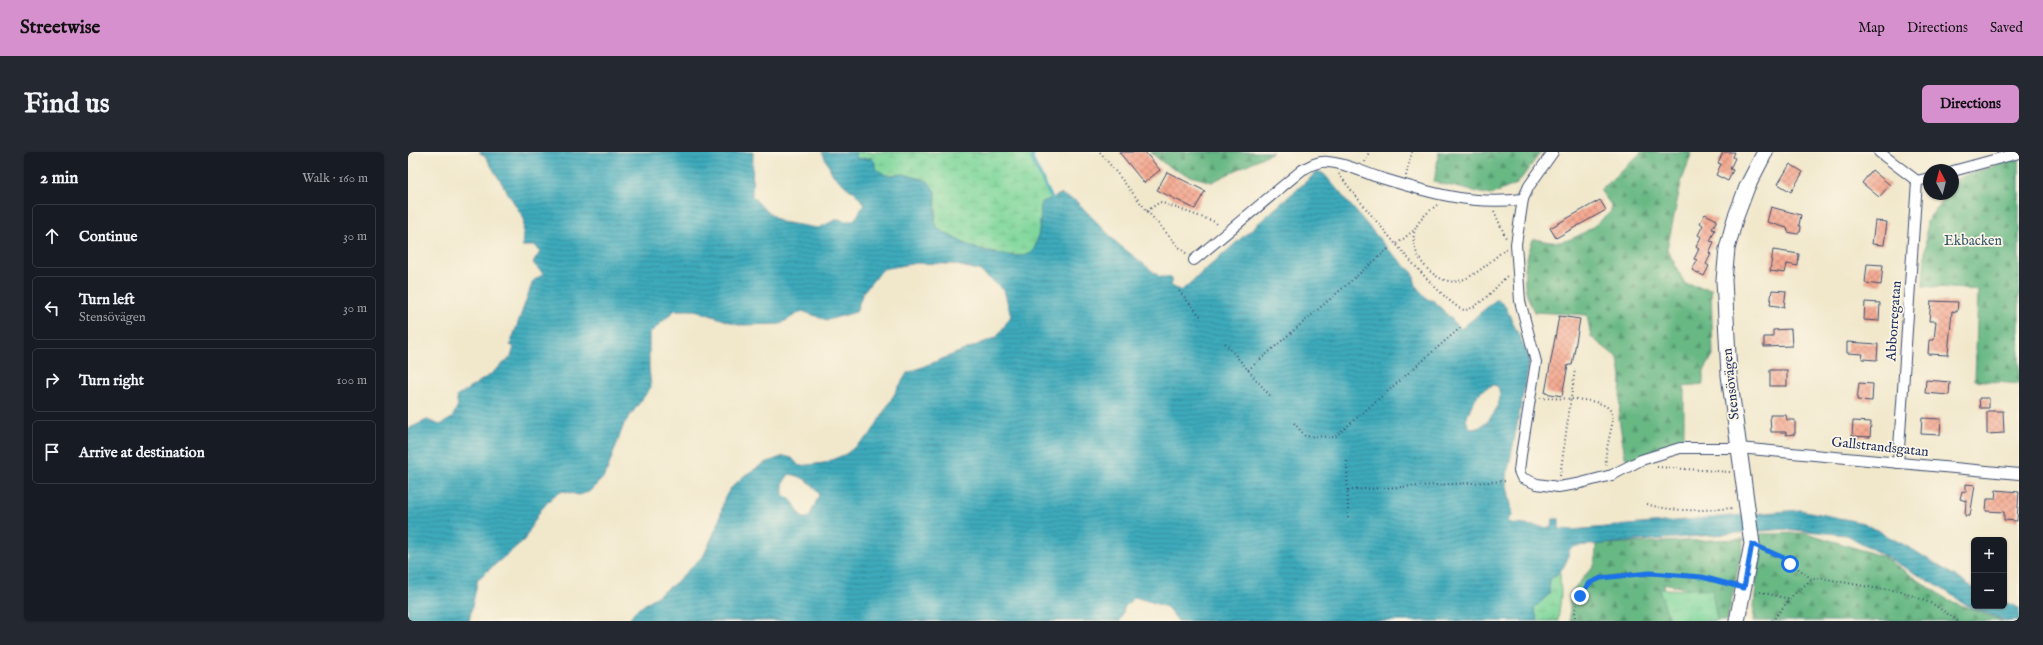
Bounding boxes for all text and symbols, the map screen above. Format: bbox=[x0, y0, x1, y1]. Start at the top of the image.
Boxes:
text: Streetwise bbox=[20, 16, 100, 40]
text: Map bbox=[1858, 19, 1885, 37]
text: Directions bbox=[1907, 19, 1968, 37]
text: Saved bbox=[1990, 19, 2023, 37]
button: Directions bbox=[1922, 85, 2019, 123]
text: Find us bbox=[24, 87, 110, 122]
north arrow bbox=[1923, 164, 1959, 200]
text: 2 min bbox=[40, 168, 78, 189]
text: Walk · 160 m bbox=[302, 170, 368, 187]
icon: ahead bbox=[41, 225, 63, 247]
text: Continue bbox=[79, 227, 137, 246]
text: 30 m bbox=[343, 228, 367, 245]
park label: Ekbacken bbox=[1944, 232, 2003, 250]
street label: Abborregatan bbox=[1882, 280, 1906, 363]
text: Turn left bbox=[79, 290, 135, 309]
icon: left bbox=[41, 297, 63, 319]
text: 30 m bbox=[343, 300, 367, 317]
text: Stensövägen bbox=[79, 309, 146, 326]
street label: Stensövägen bbox=[1718, 347, 1744, 421]
icon: right bbox=[41, 369, 63, 391]
text: Turn right bbox=[79, 371, 144, 390]
text: 100 m bbox=[337, 372, 367, 389]
street label: Gallstrandsgatan bbox=[1831, 433, 1930, 461]
icon: arrive bbox=[41, 441, 63, 463]
text: Arrive at destination bbox=[79, 443, 205, 462]
map controls bbox=[1971, 537, 2007, 609]
button: + bbox=[1971, 537, 2007, 573]
route start bbox=[1781, 555, 1799, 573]
button: − bbox=[1971, 573, 2007, 609]
route end bbox=[1571, 587, 1589, 605]

